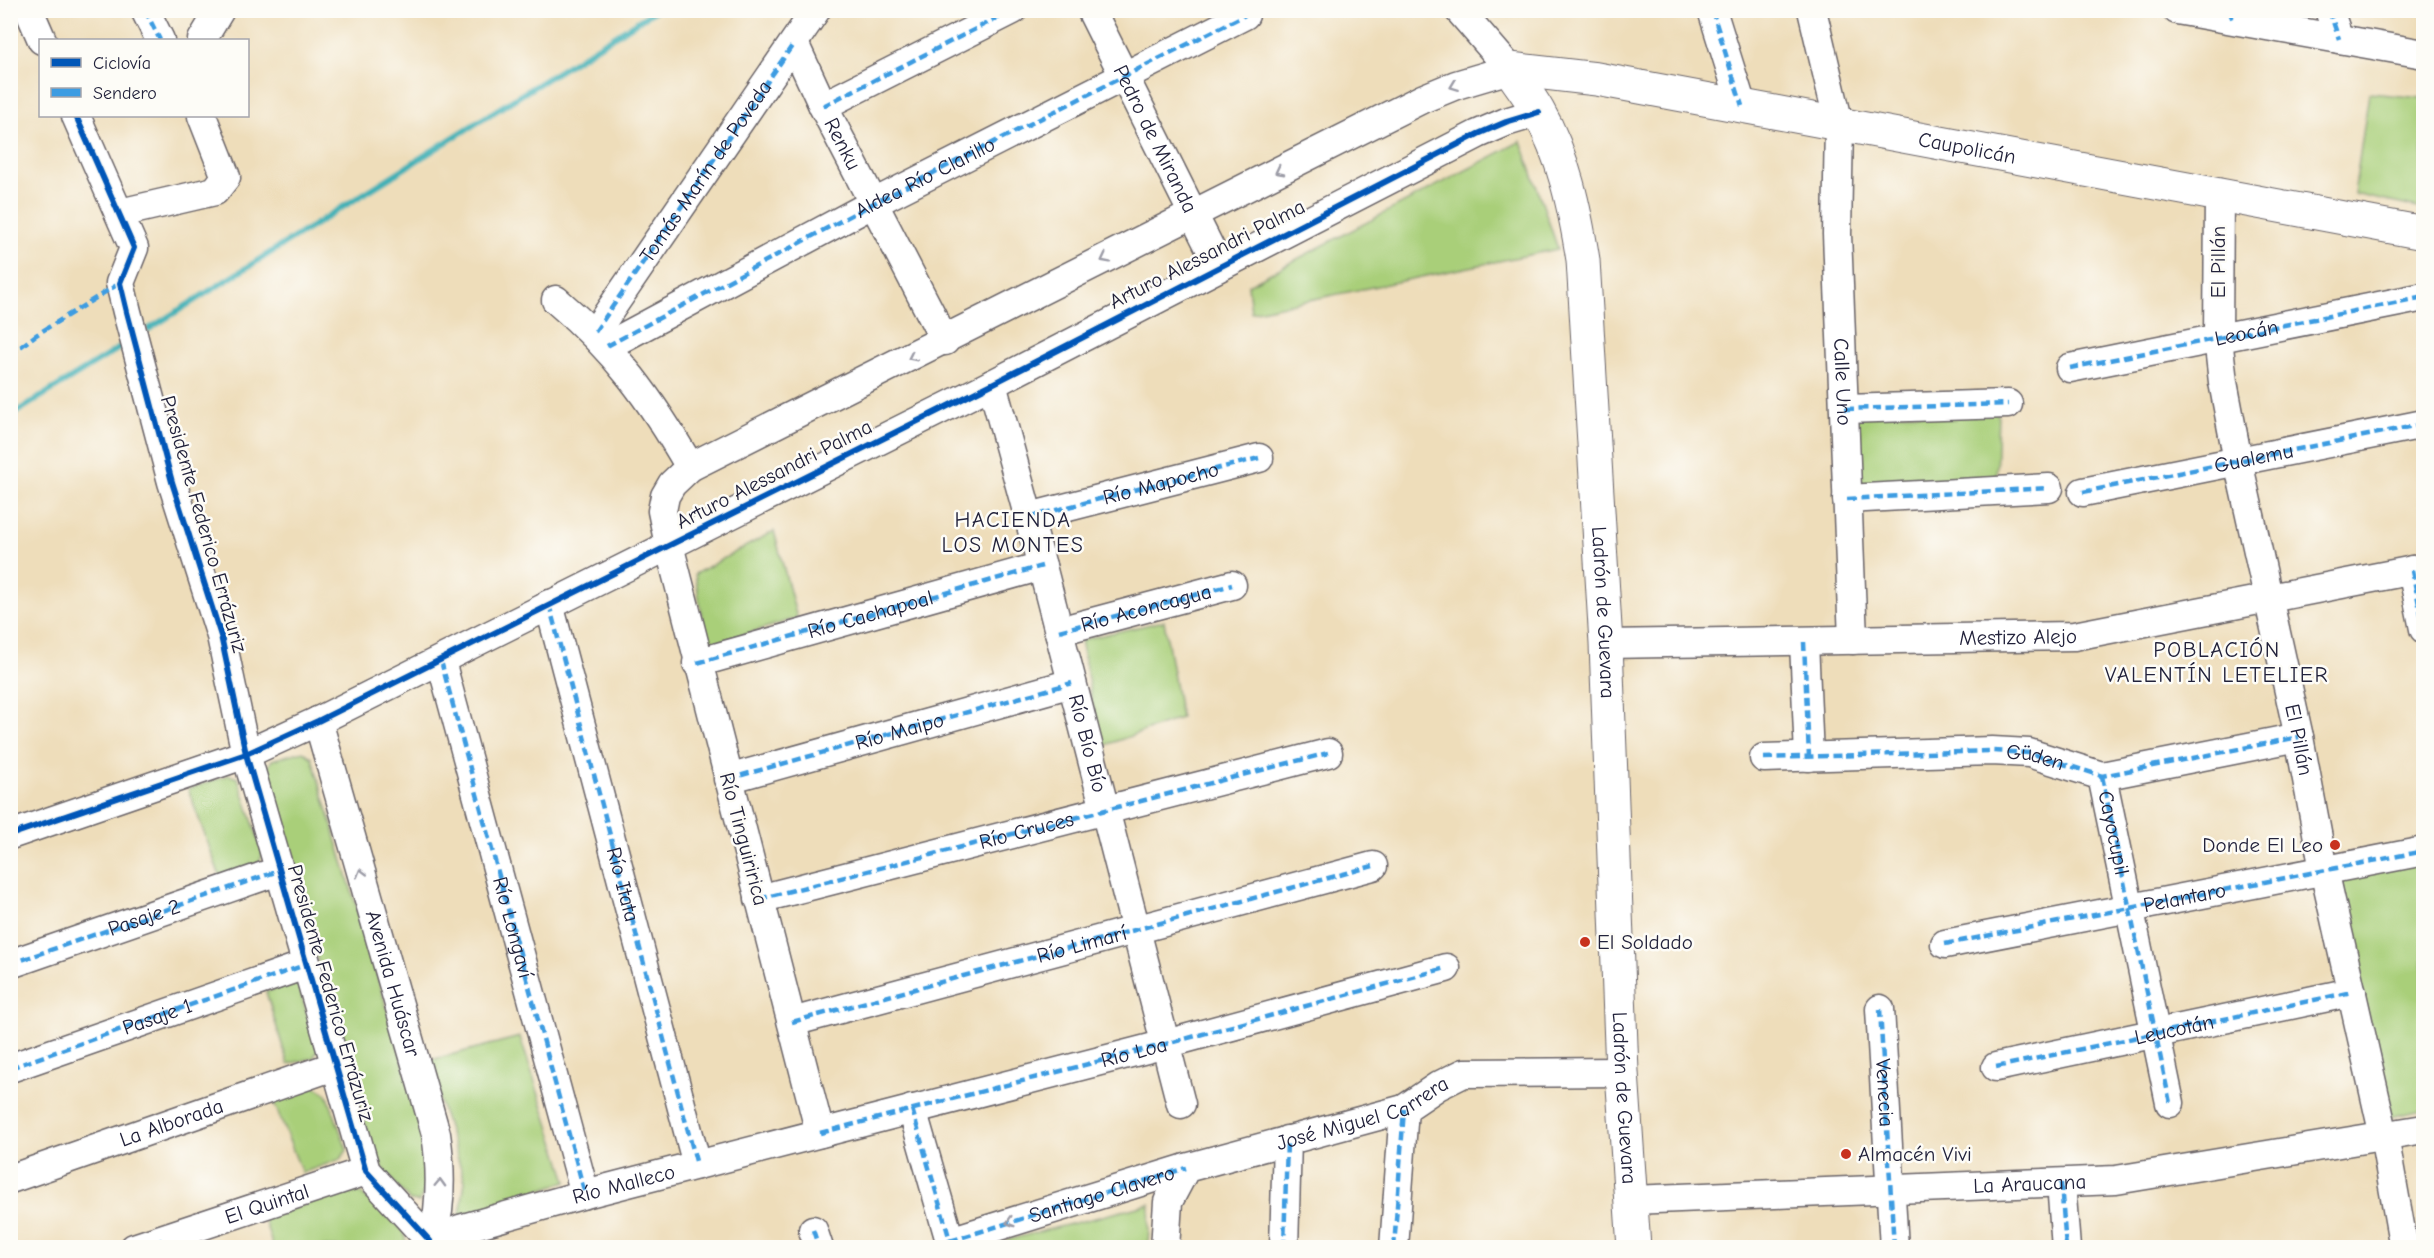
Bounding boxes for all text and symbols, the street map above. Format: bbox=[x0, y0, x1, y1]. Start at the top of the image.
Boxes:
legend bbox=[39, 39, 249, 117]
text: Ciclovía bbox=[93, 53, 151, 74]
street label: Pedro de Miranda bbox=[1108, 61, 1202, 217]
street label: Tomás Marín de Poveda bbox=[635, 76, 777, 267]
one-way arrow bbox=[1449, 79, 1460, 91]
text: Sendero bbox=[93, 83, 157, 104]
street label: Renku bbox=[819, 114, 866, 174]
street label: Caupolicán bbox=[1916, 127, 2018, 169]
street label: Aldea Río Clarillo bbox=[851, 132, 999, 223]
one-way arrow bbox=[1274, 164, 1285, 175]
street label: Arturo Alessandri Palma bbox=[1105, 194, 1309, 314]
street label: El Pillán bbox=[2206, 226, 2230, 298]
one-way arrow bbox=[1100, 252, 1111, 263]
street label: Leocán bbox=[2213, 315, 2280, 351]
street label: Calle Uno bbox=[1829, 337, 1857, 426]
one-way arrow bbox=[908, 350, 918, 361]
street label: Presidente Federico Errázuriz bbox=[156, 393, 252, 655]
street label: Arturo Alessandri Palma bbox=[672, 414, 876, 534]
street label: Gualemu bbox=[2212, 438, 2295, 478]
street label: Río Mapocho bbox=[1100, 457, 1221, 510]
district label: HACIENDA LOS MONTES bbox=[942, 507, 1084, 558]
street label: Ladrón de Guevara bbox=[1587, 526, 1620, 699]
street label: Río Aconcagua bbox=[1078, 579, 1214, 637]
street label: Río Cachapoal bbox=[805, 585, 936, 643]
street label: Mestizo Alejo bbox=[1959, 624, 2077, 650]
district label: POBLACIÓN VALENTÍN LETELIER bbox=[2105, 637, 2329, 688]
street label: Río Bío Bío bbox=[1064, 692, 1112, 795]
street label: El Pillán bbox=[2280, 702, 2318, 777]
street label: Río Maipo bbox=[852, 707, 946, 755]
street label: Güden bbox=[2006, 740, 2067, 775]
street label: Río Tinguiririca bbox=[715, 770, 773, 908]
street label: Cayocupil bbox=[2093, 789, 2134, 877]
street label: Río Cruces bbox=[976, 807, 1076, 854]
place label: Donde El Leo bbox=[2202, 833, 2323, 857]
marker: Donde El Leo bbox=[2328, 838, 2342, 852]
street label: Río Itata bbox=[602, 845, 644, 924]
street label: Presidente Federico Errázuriz bbox=[283, 862, 379, 1124]
one-way arrow bbox=[356, 868, 368, 879]
street label: Río Longaví bbox=[488, 874, 538, 981]
street label: Pelantaro bbox=[2141, 878, 2228, 917]
street label: Pasaje 2 bbox=[105, 894, 183, 941]
street label: Avenida Huáscar bbox=[361, 907, 425, 1060]
street label: Río Limarí bbox=[1034, 921, 1130, 968]
place label: El Soldado bbox=[1597, 930, 1693, 954]
marker: El Soldado bbox=[1578, 935, 1592, 949]
street label: Pasaje 1 bbox=[119, 993, 195, 1040]
street label: Leucotán bbox=[2132, 1009, 2216, 1050]
street label: Ladrón de Guevara bbox=[1608, 1011, 1642, 1185]
street label: Río Loa bbox=[1098, 1032, 1170, 1072]
street label: Venecia bbox=[1871, 1058, 1899, 1128]
street label: José Miguel Carrera bbox=[1274, 1071, 1452, 1155]
street label: La Alborada bbox=[117, 1094, 226, 1152]
place label: Almacén Vivi bbox=[1858, 1142, 1972, 1166]
marker: Almacén Vivi bbox=[1839, 1147, 1853, 1161]
street label: Río Malleco bbox=[570, 1159, 677, 1209]
street label: Santiago Clavero bbox=[1026, 1160, 1178, 1228]
street label: La Araucana bbox=[1973, 1169, 2087, 1198]
street label: El Quintal bbox=[222, 1179, 312, 1229]
one-way arrow bbox=[433, 1179, 446, 1188]
one-way arrow bbox=[1005, 1215, 1016, 1227]

